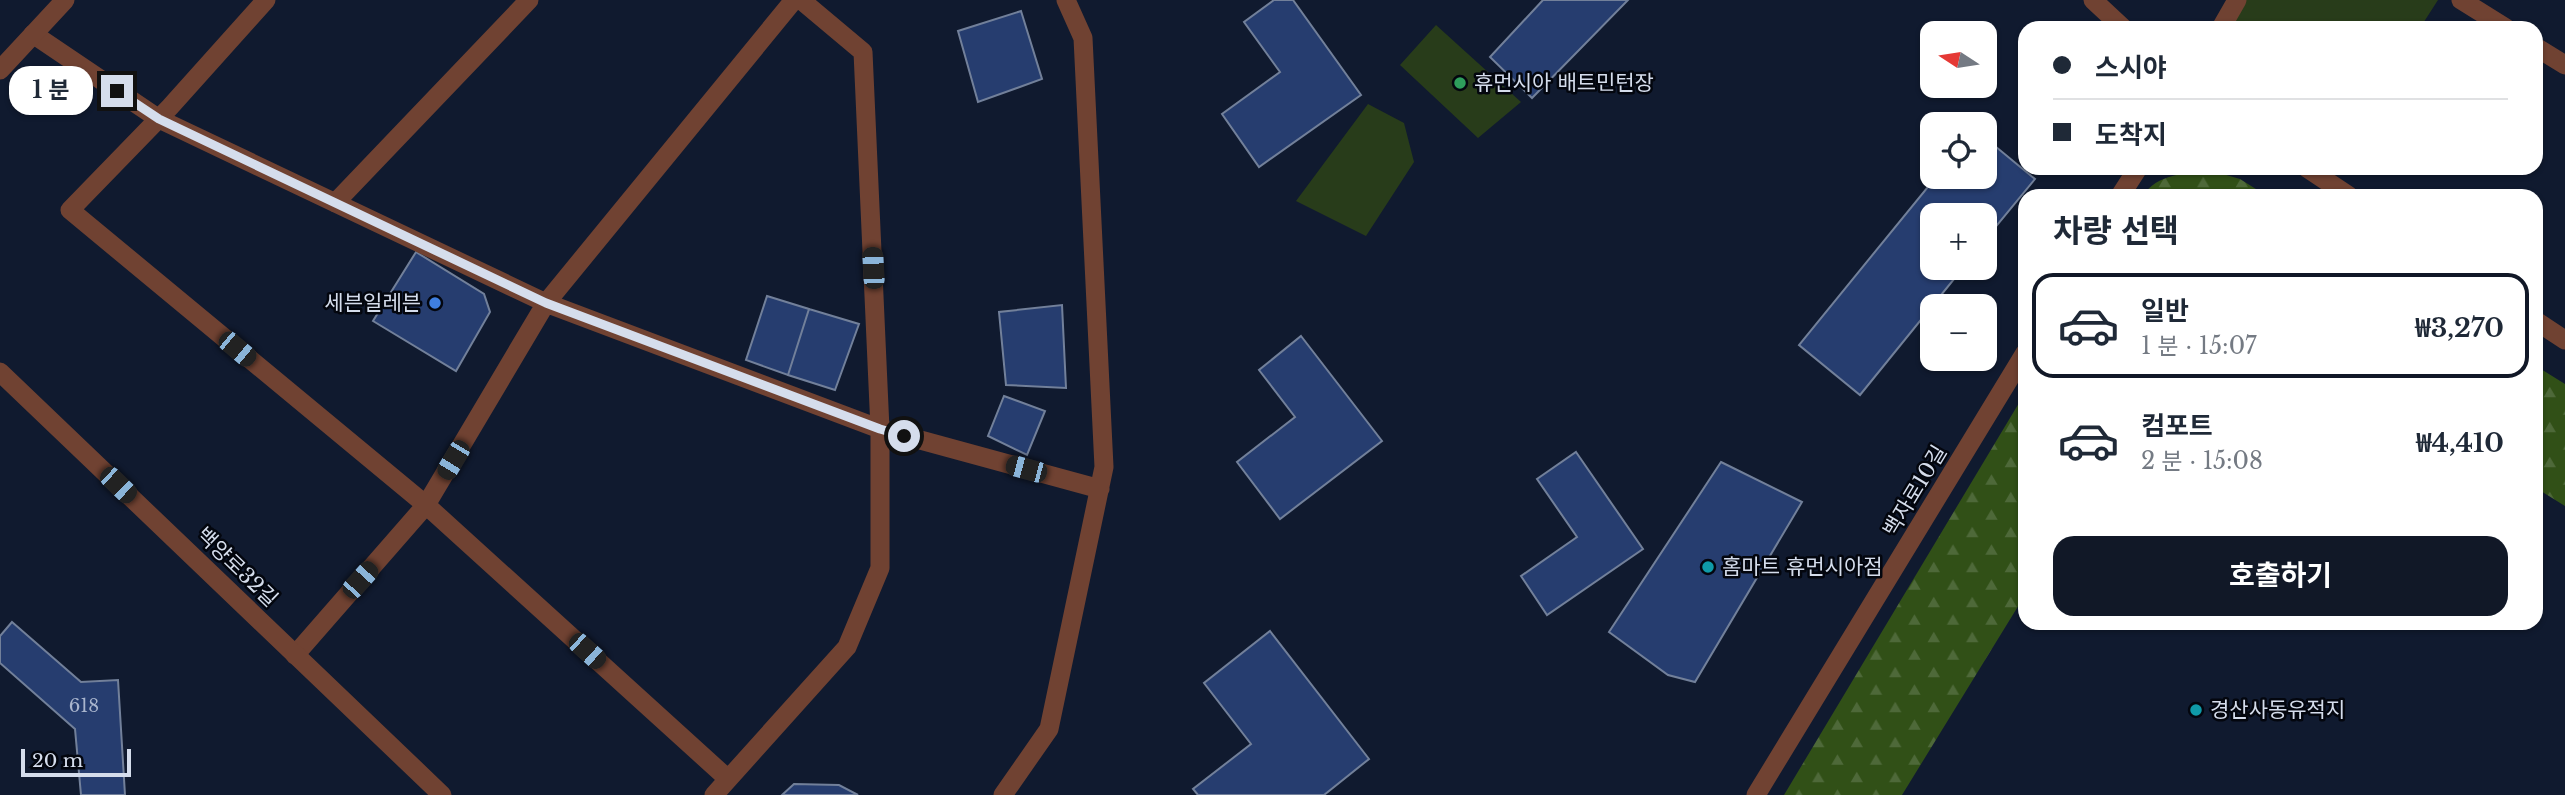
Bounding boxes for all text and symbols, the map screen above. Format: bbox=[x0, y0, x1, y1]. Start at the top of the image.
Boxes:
north arrow bbox=[1920, 21, 1997, 98]
map controls bbox=[1920, 21, 1997, 371]
text: 스시야 bbox=[2095, 52, 2167, 84]
callout: 1 분 bbox=[9, 66, 92, 116]
place label: 휴먼시아 배트민턴장 bbox=[1474, 70, 1654, 96]
route end bbox=[101, 75, 133, 107]
marker: 휴먼시아 배트민턴장 bbox=[1452, 75, 1468, 91]
text: 1 분 bbox=[32, 76, 70, 104]
button: locate bbox=[1920, 112, 1997, 189]
text: 도착지 bbox=[2095, 119, 2167, 151]
button: + bbox=[1920, 203, 1997, 280]
text: 차량 선택 bbox=[2053, 211, 2179, 251]
car bbox=[862, 246, 885, 290]
place label: 세븐일레븐 bbox=[324, 290, 421, 316]
button: − bbox=[1920, 294, 1997, 371]
icon: car bbox=[2057, 294, 2120, 357]
marker: 세븐일레븐 bbox=[427, 295, 443, 311]
text: 일반 bbox=[2141, 295, 2189, 327]
text: ₩3,270 bbox=[2415, 312, 2504, 344]
car bbox=[215, 327, 260, 371]
text: 1 분 · 15:07 bbox=[2141, 332, 2257, 360]
icon: car bbox=[2057, 409, 2120, 472]
text: 컴포트 bbox=[2141, 410, 2213, 442]
route start bbox=[888, 420, 920, 452]
text: ₩4,410 bbox=[2416, 427, 2504, 459]
car bbox=[434, 437, 473, 483]
street label: 백자로10길 bbox=[1878, 441, 1952, 541]
text: 2 분 · 15:08 bbox=[2141, 447, 2263, 475]
car bbox=[1003, 453, 1050, 485]
car bbox=[96, 463, 141, 507]
street label: 백양로32길 bbox=[191, 522, 283, 612]
button: 호출하기 bbox=[2053, 536, 2508, 616]
place label: 홈마트 휴먼시아점 bbox=[1722, 554, 1883, 580]
car bbox=[339, 557, 382, 603]
marker: 홈마트 휴먼시아점 bbox=[1700, 559, 1716, 575]
car bbox=[565, 629, 610, 673]
house number: 618 bbox=[69, 695, 99, 717]
place label: 경산사동유적지 bbox=[2210, 697, 2345, 723]
marker: 경산사동유적지 bbox=[2188, 702, 2204, 718]
scale bar bbox=[21, 746, 131, 778]
text: 20 m bbox=[32, 749, 83, 772]

